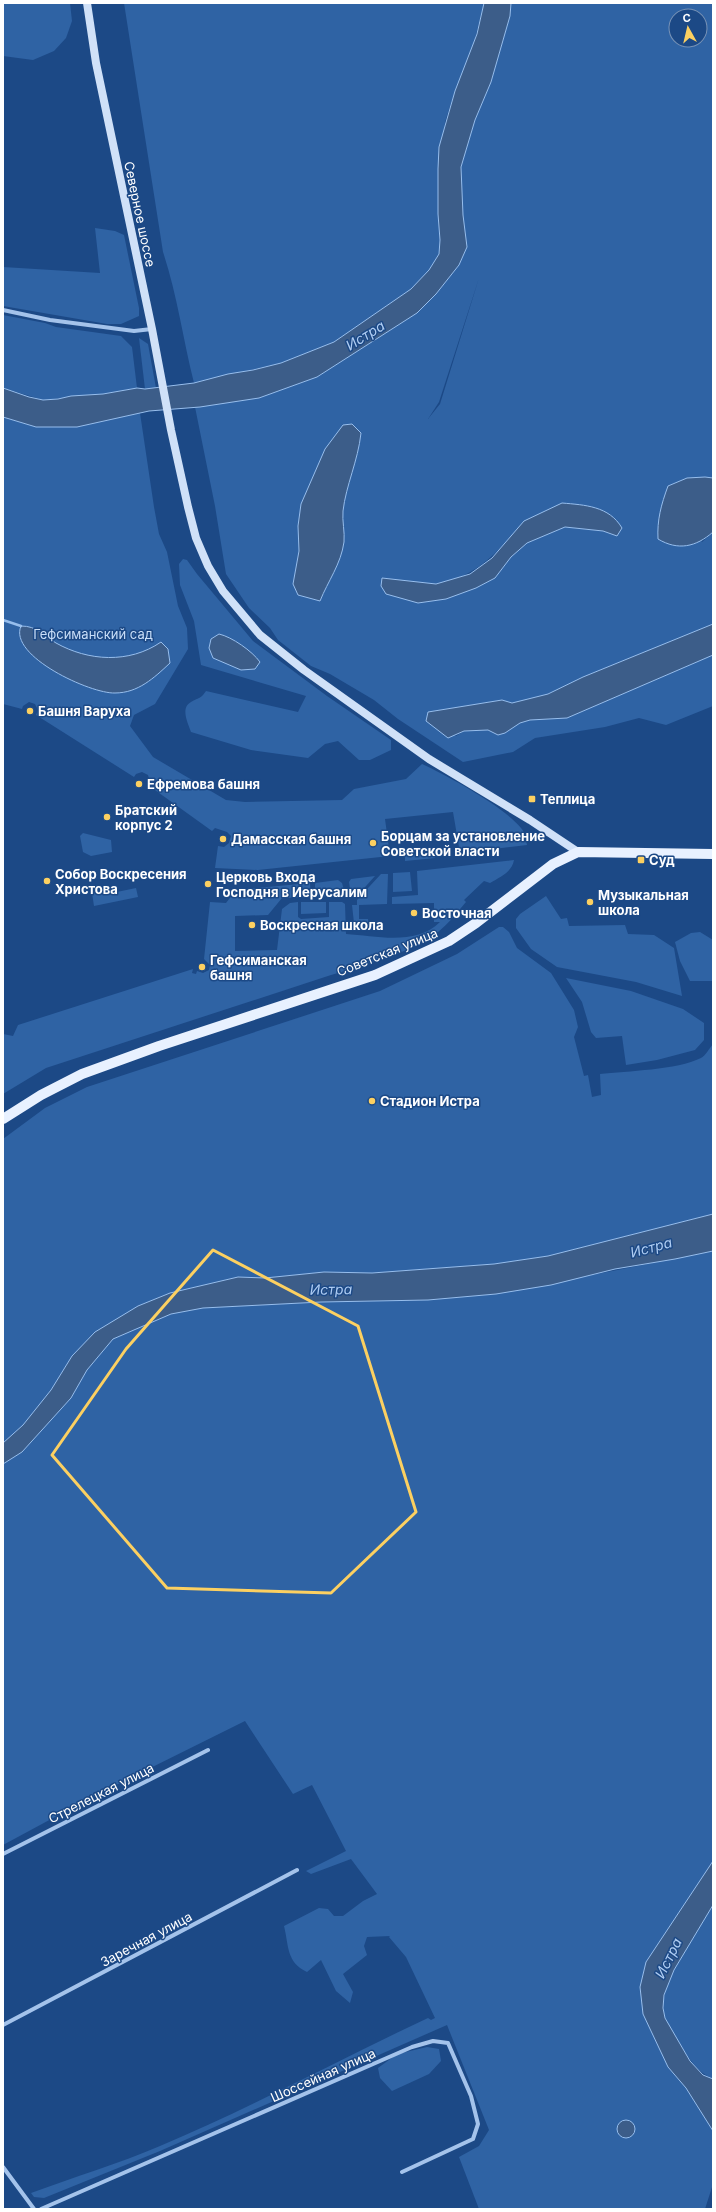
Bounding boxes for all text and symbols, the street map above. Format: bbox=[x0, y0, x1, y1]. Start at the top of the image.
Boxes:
north arrow bbox=[668, 8, 708, 48]
text: С bbox=[682, 11, 692, 26]
street label: Северное шоссе bbox=[121, 160, 159, 268]
water label: Истра bbox=[342, 316, 388, 353]
park label: Гефсиманский сад bbox=[33, 626, 153, 642]
place label: Башня Варуха bbox=[38, 703, 131, 719]
marker: Башня Варуха bbox=[25, 706, 35, 716]
place label: Ефремова башня bbox=[147, 776, 260, 792]
marker: Ефремова башня bbox=[134, 779, 144, 789]
place label: Теплица bbox=[540, 791, 595, 807]
marker: Теплица bbox=[527, 794, 537, 804]
place label: Братский корпус 2 bbox=[115, 802, 177, 833]
marker: Братский корпус 2 bbox=[102, 812, 112, 822]
place label: Борцам за установление Советской власти bbox=[381, 828, 545, 859]
place label: Дамасская башня bbox=[231, 831, 351, 847]
marker: Дамасская башня bbox=[218, 834, 228, 844]
marker: Борцам за установление Советской власти bbox=[368, 838, 378, 848]
place label: Суд bbox=[649, 852, 675, 868]
marker: Суд bbox=[636, 855, 646, 865]
place label: Собор Воскресения Христова bbox=[55, 866, 187, 897]
place label: Церковь Входа Господня в Иерусалим bbox=[216, 869, 367, 900]
marker: Собор Воскресения Христова bbox=[42, 876, 52, 886]
marker: Церковь Входа Господня в Иерусалим bbox=[203, 879, 213, 889]
place label: Музыкальная школа bbox=[598, 887, 689, 918]
marker: Музыкальная школа bbox=[585, 897, 595, 907]
place label: Восточная bbox=[422, 905, 492, 921]
marker: Восточная bbox=[409, 908, 419, 918]
place label: Воскресная школа bbox=[260, 917, 383, 933]
marker: Воскресная школа bbox=[247, 920, 257, 930]
street label: Советская улица bbox=[334, 924, 440, 980]
place label: Гефсиманская башня bbox=[210, 952, 307, 983]
marker: Гефсиманская башня bbox=[197, 962, 207, 972]
place label: Стадион Истра bbox=[380, 1093, 480, 1109]
marker: Стадион Истра bbox=[367, 1096, 377, 1106]
water label: Истра bbox=[628, 1233, 674, 1261]
water label: Истра bbox=[310, 1280, 353, 1298]
street label: Стрелецкая улица bbox=[46, 1759, 156, 1827]
street label: Заречная улица bbox=[98, 1908, 194, 1970]
water label: Истра bbox=[651, 1935, 685, 1981]
street label: Шоссейная улица bbox=[268, 2045, 378, 2105]

